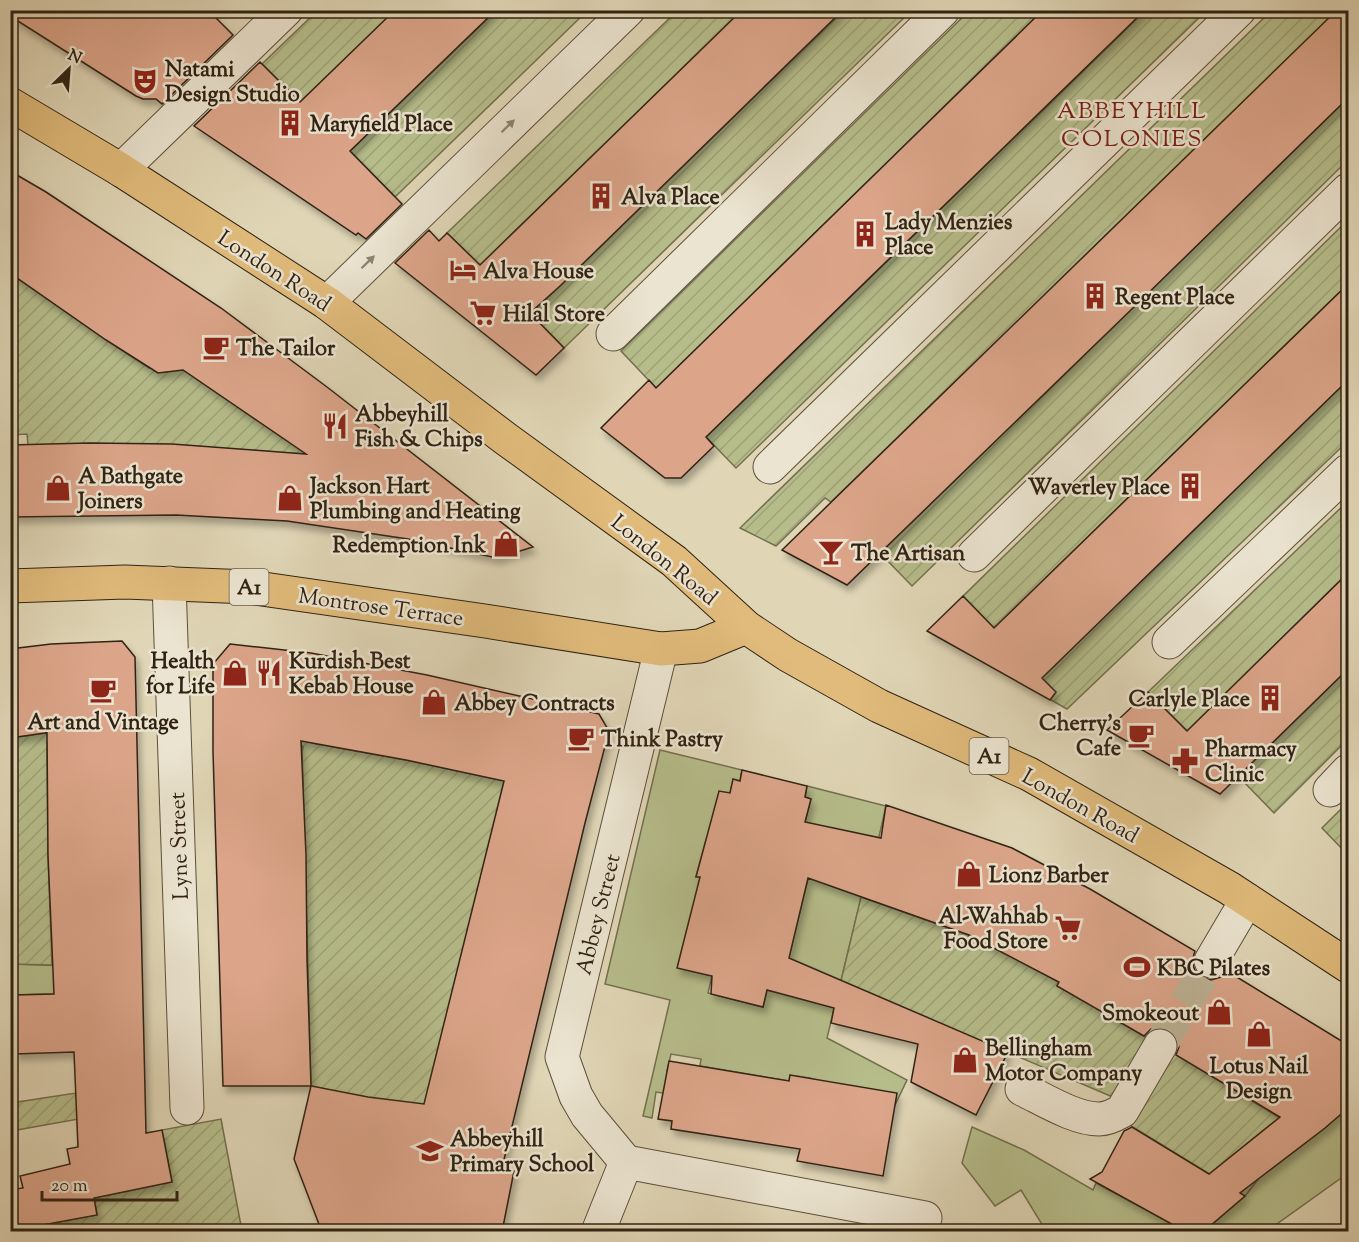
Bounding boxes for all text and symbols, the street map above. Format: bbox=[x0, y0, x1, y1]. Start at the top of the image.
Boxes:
north arrow bbox=[39, 39, 99, 99]
text: N bbox=[64, 45, 85, 71]
place label: Natami Design Studio bbox=[165, 55, 300, 112]
theatre icon: Natami Design Studio bbox=[130, 66, 160, 96]
district label: ABBEYHILL COLONIES bbox=[1057, 95, 1207, 157]
building icon: Maryfield Place bbox=[275, 108, 305, 138]
place label: Maryfield Place bbox=[310, 110, 453, 142]
one-way arrow bbox=[501, 120, 515, 134]
building icon: Alva Place bbox=[586, 181, 616, 211]
place label: Alva Place bbox=[621, 183, 720, 215]
place label: Lady Menzies Place bbox=[885, 208, 1013, 265]
building icon: Lady Menzies Place bbox=[850, 219, 880, 249]
street label: London Road bbox=[210, 224, 336, 321]
one-way arrow bbox=[361, 255, 376, 269]
hotel icon: Alva House bbox=[448, 255, 478, 285]
place label: Alva House bbox=[483, 257, 594, 289]
building icon: Regent Place bbox=[1080, 281, 1110, 311]
place label: Regent Place bbox=[1115, 283, 1235, 315]
supermarket icon: Hilal Store bbox=[468, 298, 498, 328]
place label: Hilal Store bbox=[503, 300, 605, 332]
cafe icon: The Tailor bbox=[201, 332, 231, 362]
place label: The Tailor bbox=[236, 334, 336, 366]
place label: Abbeyhill Fish & Chips bbox=[355, 400, 483, 457]
restaurant icon: Abbeyhill Fish & Chips bbox=[320, 411, 350, 441]
place label: A Bathgate Joiners bbox=[76, 462, 183, 519]
building icon: Waverley Place bbox=[1175, 471, 1205, 501]
place label: Jackson Hart Plumbing and Heating bbox=[308, 472, 521, 529]
shop icon: A Bathgate Joiners bbox=[43, 473, 73, 503]
place label: Waverley Place bbox=[1028, 473, 1170, 505]
shop icon: Jackson Hart Plumbing and Heating bbox=[275, 483, 305, 513]
street label: London Road bbox=[603, 508, 723, 615]
shop icon: Redemption Ink bbox=[491, 529, 521, 559]
place label: Redemption Ink bbox=[332, 531, 486, 563]
bar icon: The Artisan bbox=[816, 537, 846, 567]
place label: The Artisan bbox=[851, 539, 965, 571]
road number: A1 bbox=[230, 569, 268, 605]
street label: Montrose Terrace bbox=[296, 582, 465, 636]
place label: Health for Life bbox=[146, 647, 215, 704]
place label: Kurdish Best Kebab House bbox=[289, 647, 414, 704]
shop icon: Health for Life bbox=[220, 658, 250, 688]
restaurant icon: Kurdish Best Kebab House bbox=[254, 658, 284, 688]
cafe icon: Art and Vintage bbox=[88, 675, 118, 705]
building icon: Carlyle Place bbox=[1255, 683, 1285, 713]
place label: Carlyle Place bbox=[1128, 685, 1250, 717]
shop icon: Abbey Contracts bbox=[419, 687, 449, 717]
place label: Abbey Contracts bbox=[454, 689, 615, 721]
place label: Art and Vintage bbox=[27, 708, 179, 740]
place label: Cherry's Cafe bbox=[1039, 709, 1121, 766]
cafe icon: Cherry's Cafe bbox=[1126, 720, 1156, 750]
cafe icon: Think Pastry bbox=[566, 723, 596, 753]
place label: Think Pastry bbox=[601, 725, 723, 757]
place label: Pharmacy Clinic bbox=[1205, 735, 1297, 792]
road number: A1 bbox=[970, 738, 1008, 774]
pharmacy icon: Pharmacy Clinic bbox=[1170, 746, 1200, 776]
street label: London Road bbox=[1015, 762, 1144, 853]
street label: Lyne Street bbox=[163, 791, 199, 900]
street label: Abbey Street bbox=[569, 850, 631, 979]
shop icon: Lionz Barber bbox=[954, 859, 984, 889]
place label: Lionz Barber bbox=[989, 861, 1109, 893]
place label: Al-Wahhab Food Store bbox=[938, 902, 1048, 959]
supermarket icon: Al-Wahhab Food Store bbox=[1053, 913, 1083, 943]
sports icon: KBC Pilates bbox=[1122, 952, 1152, 982]
place label: KBC Pilates bbox=[1157, 954, 1270, 986]
shop icon: Smokeout bbox=[1204, 997, 1234, 1027]
place label: Smokeout bbox=[1102, 999, 1199, 1031]
shop icon: Lotus Nail Design bbox=[1244, 1019, 1274, 1049]
place label: Bellingham Motor Company bbox=[985, 1034, 1142, 1091]
shop icon: Bellingham Motor Company bbox=[950, 1045, 980, 1075]
place label: Lotus Nail Design bbox=[1210, 1052, 1309, 1109]
place label: Abbeyhill Primary School bbox=[450, 1125, 595, 1182]
school or university icon: Abbeyhill Primary School bbox=[415, 1136, 445, 1166]
scale bar bbox=[42, 1164, 177, 1202]
text: 20 m bbox=[51, 1174, 88, 1200]

